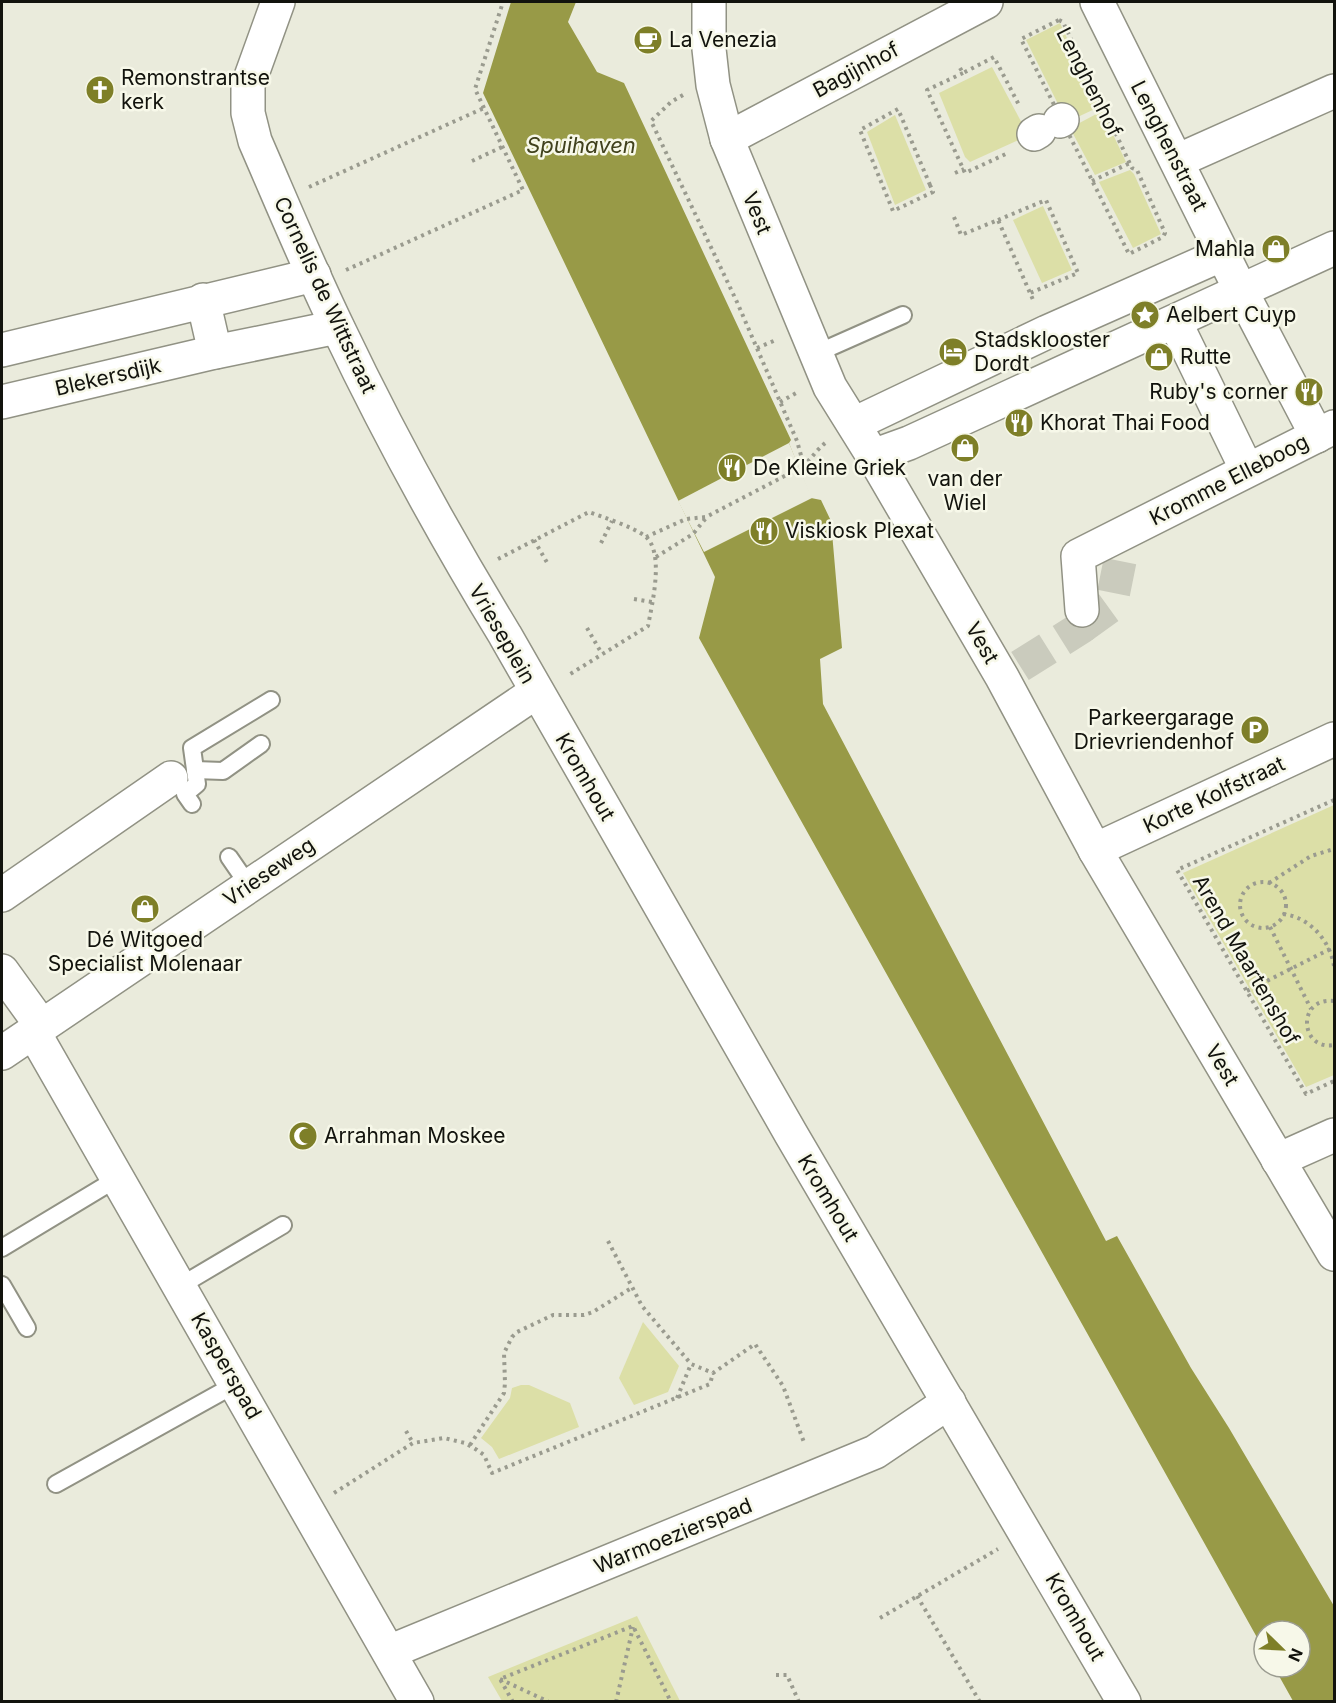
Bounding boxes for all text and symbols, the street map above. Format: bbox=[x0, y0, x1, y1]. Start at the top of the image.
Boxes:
street label: Lenghenhof bbox=[1051, 23, 1128, 141]
cafe icon: La Venezia bbox=[632, 24, 664, 56]
place label: La Venezia bbox=[669, 27, 777, 52]
street label: Bagijnhof bbox=[808, 36, 903, 103]
place label: Remonstrantse kerk bbox=[121, 65, 270, 114]
church icon: Remonstrantse kerk bbox=[84, 74, 116, 106]
street label: Lenghenstraat bbox=[1126, 76, 1213, 215]
water label: Spuihaven bbox=[526, 132, 636, 158]
street label: Vest bbox=[738, 188, 777, 238]
street label: Cornelis de Wittstraat bbox=[269, 192, 382, 397]
shop icon: Mahla bbox=[1260, 233, 1292, 265]
place label: Mahla bbox=[1195, 236, 1255, 261]
place icon: Aelbert Cuyp bbox=[1129, 299, 1161, 331]
place label: Aelbert Cuyp bbox=[1166, 302, 1296, 327]
place label: Stadsklooster Dordt bbox=[974, 327, 1110, 376]
hotel icon: Stadsklooster Dordt bbox=[937, 336, 969, 368]
shop icon: Rutte bbox=[1143, 341, 1175, 373]
place label: Rutte bbox=[1180, 344, 1231, 369]
street label: Blekersdijk bbox=[52, 352, 164, 401]
restaurant icon: Ruby's corner bbox=[1293, 376, 1325, 408]
place label: Ruby's corner bbox=[1149, 379, 1288, 404]
restaurant icon: Khorat Thai Food bbox=[1003, 407, 1035, 439]
place label: Khorat Thai Food bbox=[1040, 410, 1210, 435]
street label: Kromme Elleboog bbox=[1145, 429, 1312, 530]
shop icon: van der Wiel bbox=[949, 432, 981, 464]
restaurant icon: De Kleine Griek bbox=[716, 452, 748, 484]
place label: De Kleine Griek bbox=[753, 455, 907, 480]
place label: van der Wiel bbox=[928, 466, 1003, 515]
restaurant icon: Viskiosk Plexat bbox=[748, 515, 780, 547]
place label: Viskiosk Plexat bbox=[785, 518, 934, 543]
street label: Vrieseplein bbox=[464, 579, 541, 688]
street label: Vest bbox=[961, 618, 1004, 668]
place label: Parkeergarage Drievriendenhof bbox=[1074, 705, 1234, 754]
parking icon: Parkeergarage Drievriendenhof bbox=[1239, 714, 1271, 746]
street label: Kromhout bbox=[550, 729, 621, 825]
street label: Korte Kolfstraat bbox=[1139, 751, 1289, 838]
street label: Vrieseweg bbox=[218, 832, 319, 911]
street label: Arend Maartenshof bbox=[1188, 871, 1305, 1049]
shop icon: Dé Witgoed Specialist Molenaar bbox=[129, 893, 161, 925]
place label: Dé Witgoed Specialist Molenaar bbox=[48, 927, 242, 976]
street label: Vest bbox=[1200, 1040, 1244, 1090]
mosque icon: Arrahman Moskee bbox=[287, 1120, 319, 1152]
place label: Arrahman Moskee bbox=[324, 1123, 506, 1148]
street label: Kromhout bbox=[793, 1150, 864, 1246]
street label: Kasperspad bbox=[186, 1308, 267, 1423]
street label: Warmoezierspad bbox=[590, 1492, 755, 1579]
street label: Kromhout bbox=[1040, 1569, 1111, 1665]
north arrow bbox=[1252, 1619, 1312, 1679]
text: N bbox=[1284, 1645, 1307, 1665]

